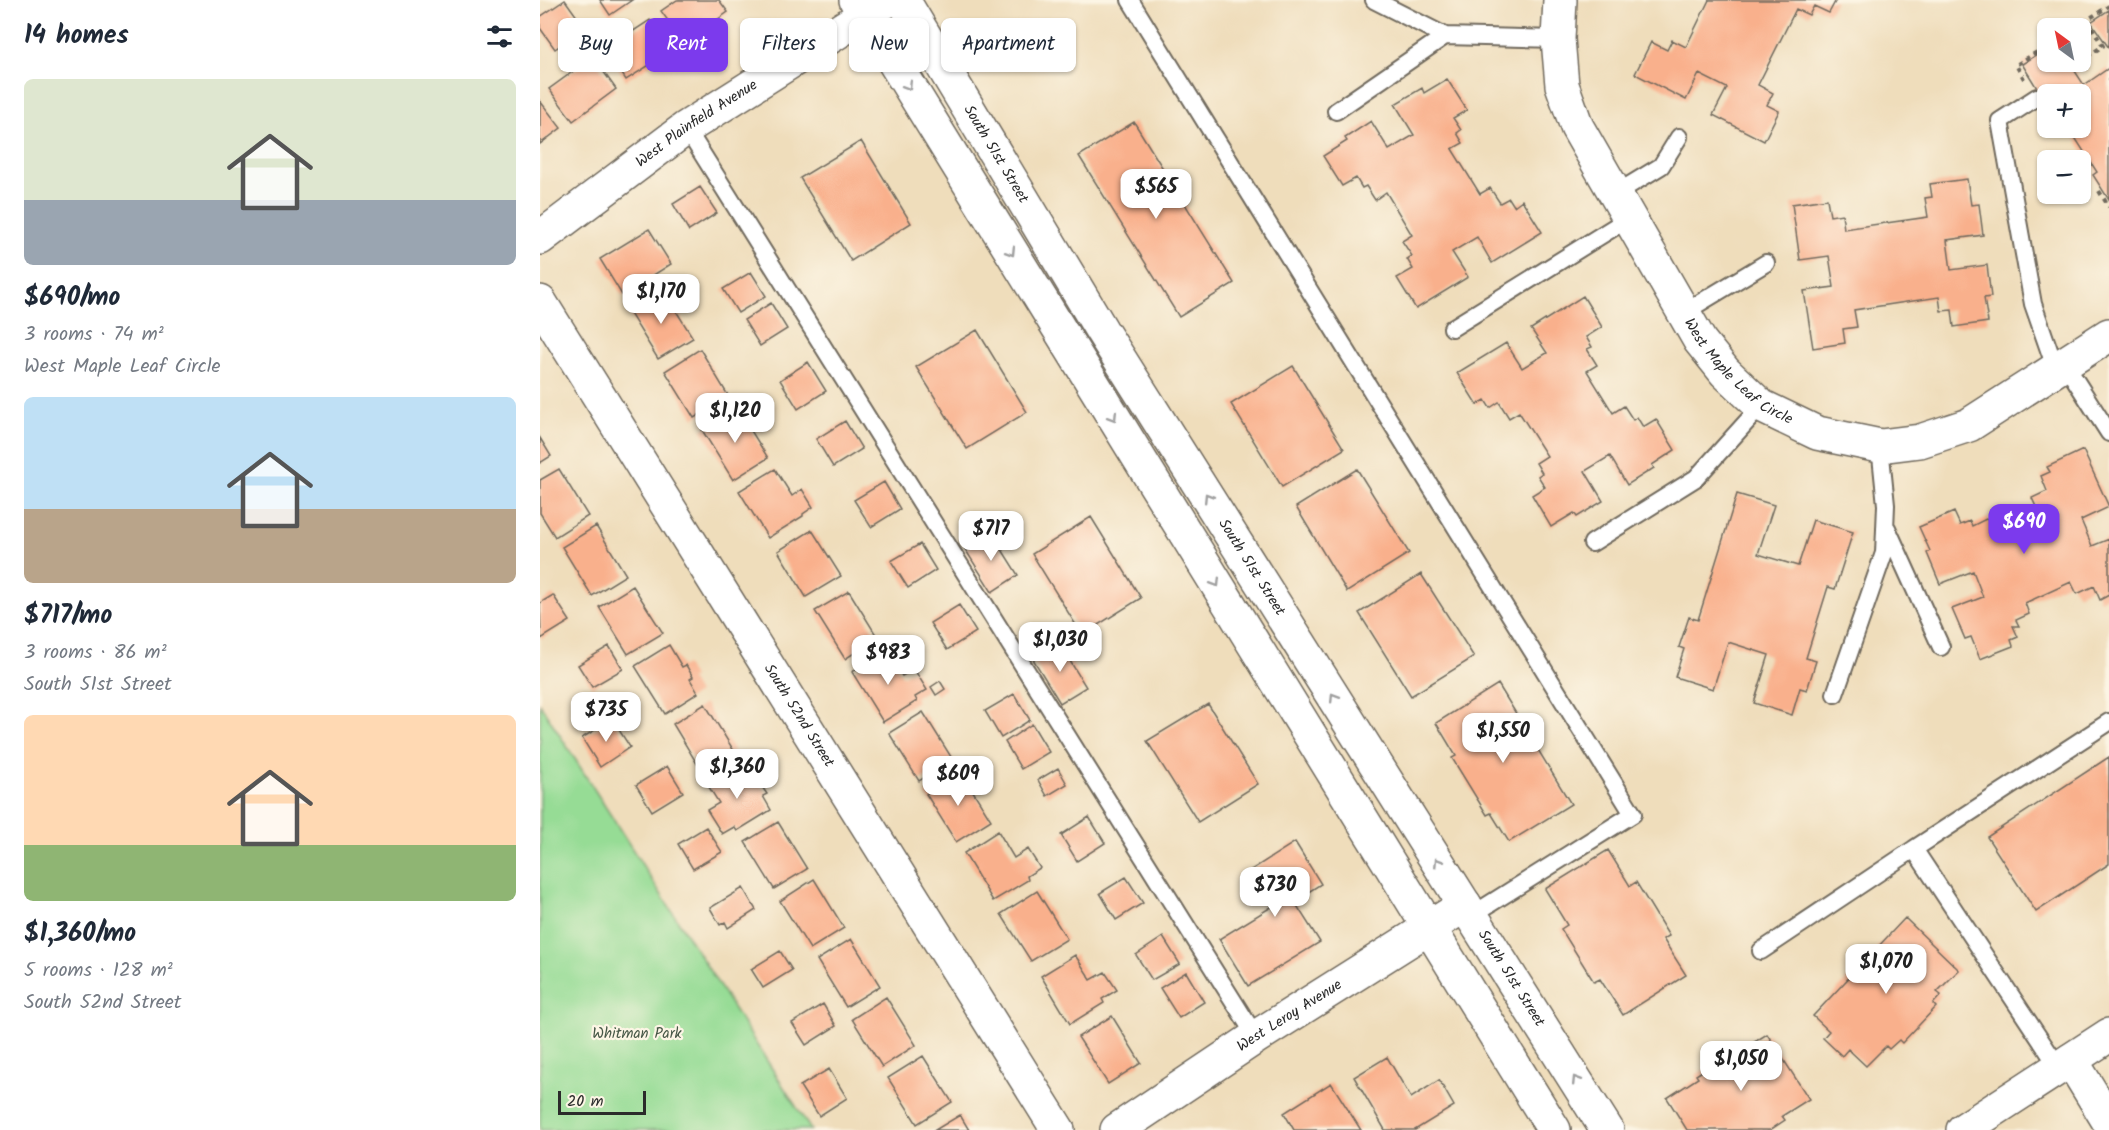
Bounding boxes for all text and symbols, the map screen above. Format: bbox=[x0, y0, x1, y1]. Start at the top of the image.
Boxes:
text: 14 homes bbox=[24, 15, 129, 57]
chip: Buy bbox=[558, 18, 633, 72]
chip: Rent bbox=[645, 18, 728, 72]
chip: Filters bbox=[740, 18, 837, 72]
chip: New bbox=[849, 18, 929, 72]
chip: Apartment bbox=[941, 18, 1076, 72]
north arrow bbox=[2037, 18, 2091, 72]
map controls bbox=[2037, 18, 2091, 204]
icon: filters bbox=[483, 20, 516, 53]
street label: West Plainfield Avenue bbox=[630, 73, 763, 174]
one-way arrow bbox=[901, 80, 913, 90]
button: + bbox=[2037, 84, 2091, 138]
street label: South 51st Street bbox=[957, 101, 1035, 208]
icon: home bbox=[216, 118, 324, 226]
button: − bbox=[2037, 150, 2091, 204]
pin: $565 bbox=[1120, 169, 1192, 220]
text: $565 bbox=[1135, 172, 1177, 204]
one-way arrow bbox=[1003, 246, 1015, 256]
pin: $1,170 bbox=[612, 274, 710, 325]
text: $690/mo bbox=[24, 277, 120, 319]
text: $1,170 bbox=[637, 277, 685, 309]
street label: West Maple Leaf Circle bbox=[1677, 314, 1797, 432]
text: 3 rooms · 74 m² bbox=[24, 319, 164, 351]
text: West Maple Leaf Circle bbox=[24, 351, 221, 383]
pin: $1,120 bbox=[686, 393, 784, 444]
text: $1,120 bbox=[709, 396, 761, 428]
one-way arrow bbox=[1106, 411, 1117, 422]
icon: home bbox=[216, 436, 324, 544]
one-way arrow bbox=[1203, 493, 1215, 503]
pin: $690 bbox=[1988, 504, 2060, 555]
text: $690 bbox=[2002, 507, 2046, 539]
pin: $717 bbox=[955, 511, 1027, 562]
text: $717 bbox=[973, 514, 1009, 546]
street label: South 51st Street bbox=[1212, 514, 1291, 621]
one-way arrow bbox=[1209, 577, 1221, 587]
text: $717/mo bbox=[24, 595, 112, 637]
pin: $1,030 bbox=[1011, 622, 1109, 673]
text: $1,030 bbox=[1033, 625, 1087, 657]
pin: $983 bbox=[852, 635, 924, 686]
text: 3 rooms · 86 m² bbox=[24, 637, 167, 669]
text: $983 bbox=[866, 638, 910, 670]
street label: South 52nd Street bbox=[757, 659, 840, 772]
text: South 51st Street bbox=[24, 669, 172, 701]
pin: $735 bbox=[570, 692, 642, 743]
one-way arrow bbox=[1330, 693, 1341, 704]
text: $735 bbox=[585, 695, 627, 727]
pin: $1,550 bbox=[1454, 713, 1552, 764]
text: $1,550 bbox=[1476, 716, 1530, 748]
pin: $1,360 bbox=[688, 749, 786, 800]
text: $1,360 bbox=[709, 752, 765, 784]
icon: home bbox=[216, 754, 324, 862]
pin: $609 bbox=[922, 756, 994, 807]
text: $609 bbox=[936, 759, 980, 791]
one-way arrow bbox=[1434, 858, 1446, 868]
pin: $730 bbox=[1239, 867, 1311, 918]
text: $730 bbox=[1254, 870, 1296, 902]
text: $1,360/mo bbox=[24, 913, 136, 955]
street label: South 51st Street bbox=[1471, 925, 1551, 1032]
pin: $1,070 bbox=[1837, 944, 1935, 995]
text: $1,070 bbox=[1859, 947, 1913, 979]
text: 5 rooms · 128 m² bbox=[24, 955, 173, 987]
street label: West Leroy Avenue bbox=[1232, 973, 1347, 1058]
text: South 52nd Street bbox=[24, 987, 182, 1019]
park label: Whitman Park bbox=[592, 1022, 683, 1046]
pin: $1,050 bbox=[1692, 1041, 1790, 1092]
text: $1,050 bbox=[1714, 1044, 1768, 1076]
one-way arrow bbox=[1572, 1076, 1583, 1087]
scale bar bbox=[558, 1088, 646, 1116]
text: 20 m bbox=[567, 1089, 603, 1114]

